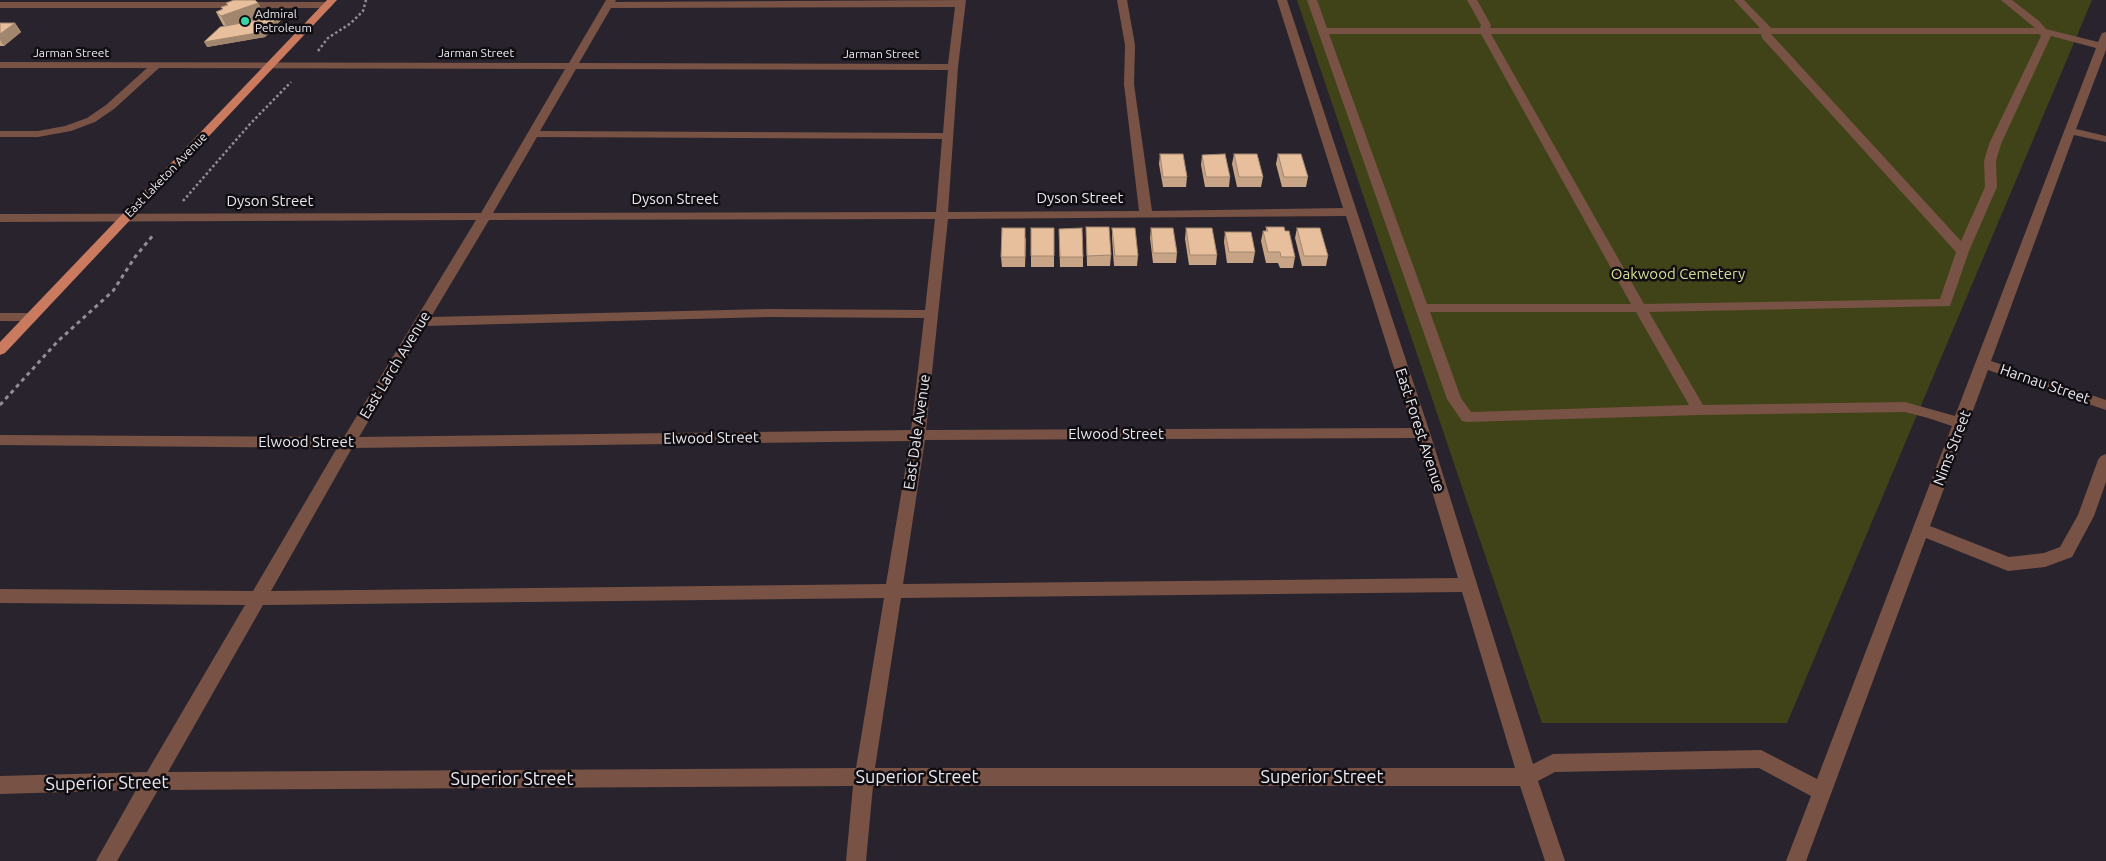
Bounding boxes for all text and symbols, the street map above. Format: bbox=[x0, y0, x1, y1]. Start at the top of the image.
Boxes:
place label: Admiral Petroleum bbox=[255, 7, 312, 35]
marker: Admiral Petroleum bbox=[239, 15, 251, 27]
street label: Jarman Street bbox=[33, 46, 109, 60]
street label: Jarman Street bbox=[438, 46, 514, 60]
street label: Jarman Street bbox=[843, 47, 919, 61]
street label: East Laketon Avenue bbox=[122, 130, 210, 220]
street label: Dyson Street bbox=[1037, 189, 1123, 207]
street label: Dyson Street bbox=[632, 190, 718, 208]
street label: Dyson Street bbox=[227, 192, 313, 210]
park label: Oakwood Cemetery bbox=[1611, 265, 1745, 283]
street label: East Larch Avenue bbox=[356, 308, 434, 422]
street label: Harnau Street bbox=[1998, 360, 2092, 408]
street label: East Forest Avenue bbox=[1392, 366, 1448, 494]
street label: East Dale Avenue bbox=[900, 373, 934, 491]
street label: Nims Street bbox=[1929, 408, 1975, 488]
street label: Elwood Street bbox=[1068, 425, 1164, 443]
street label: Elwood Street bbox=[663, 428, 759, 448]
street label: Elwood Street bbox=[258, 433, 354, 451]
street label: Superior Street bbox=[855, 766, 979, 788]
street label: Superior Street bbox=[1260, 766, 1384, 788]
street label: Superior Street bbox=[450, 768, 574, 790]
street label: Superior Street bbox=[45, 771, 169, 795]

